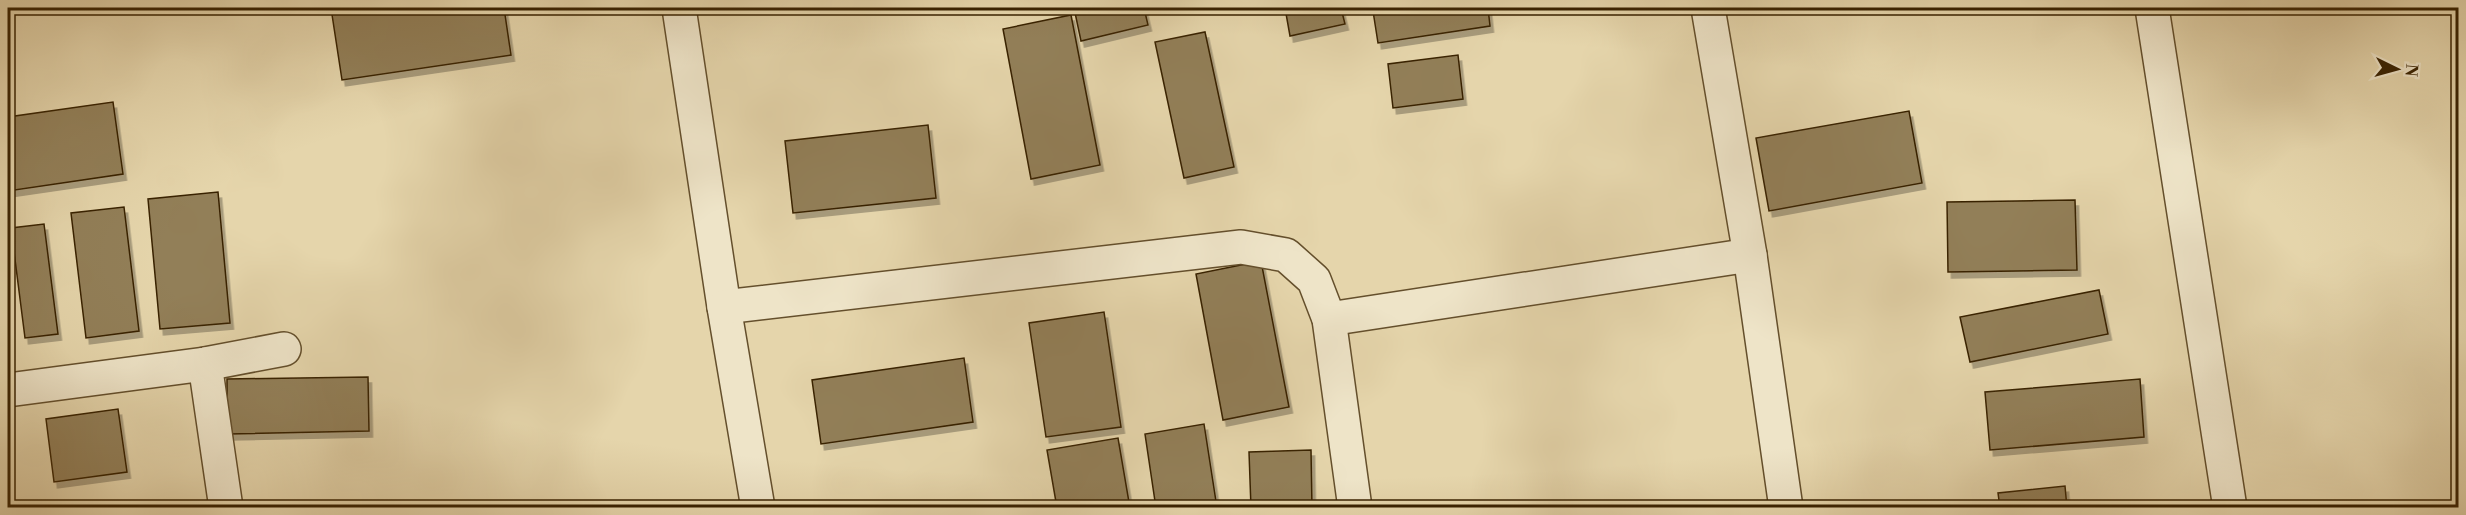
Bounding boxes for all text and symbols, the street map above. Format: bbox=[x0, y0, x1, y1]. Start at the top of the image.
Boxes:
north arrow bbox=[2367, 39, 2427, 99]
text: N bbox=[2400, 63, 2421, 78]

